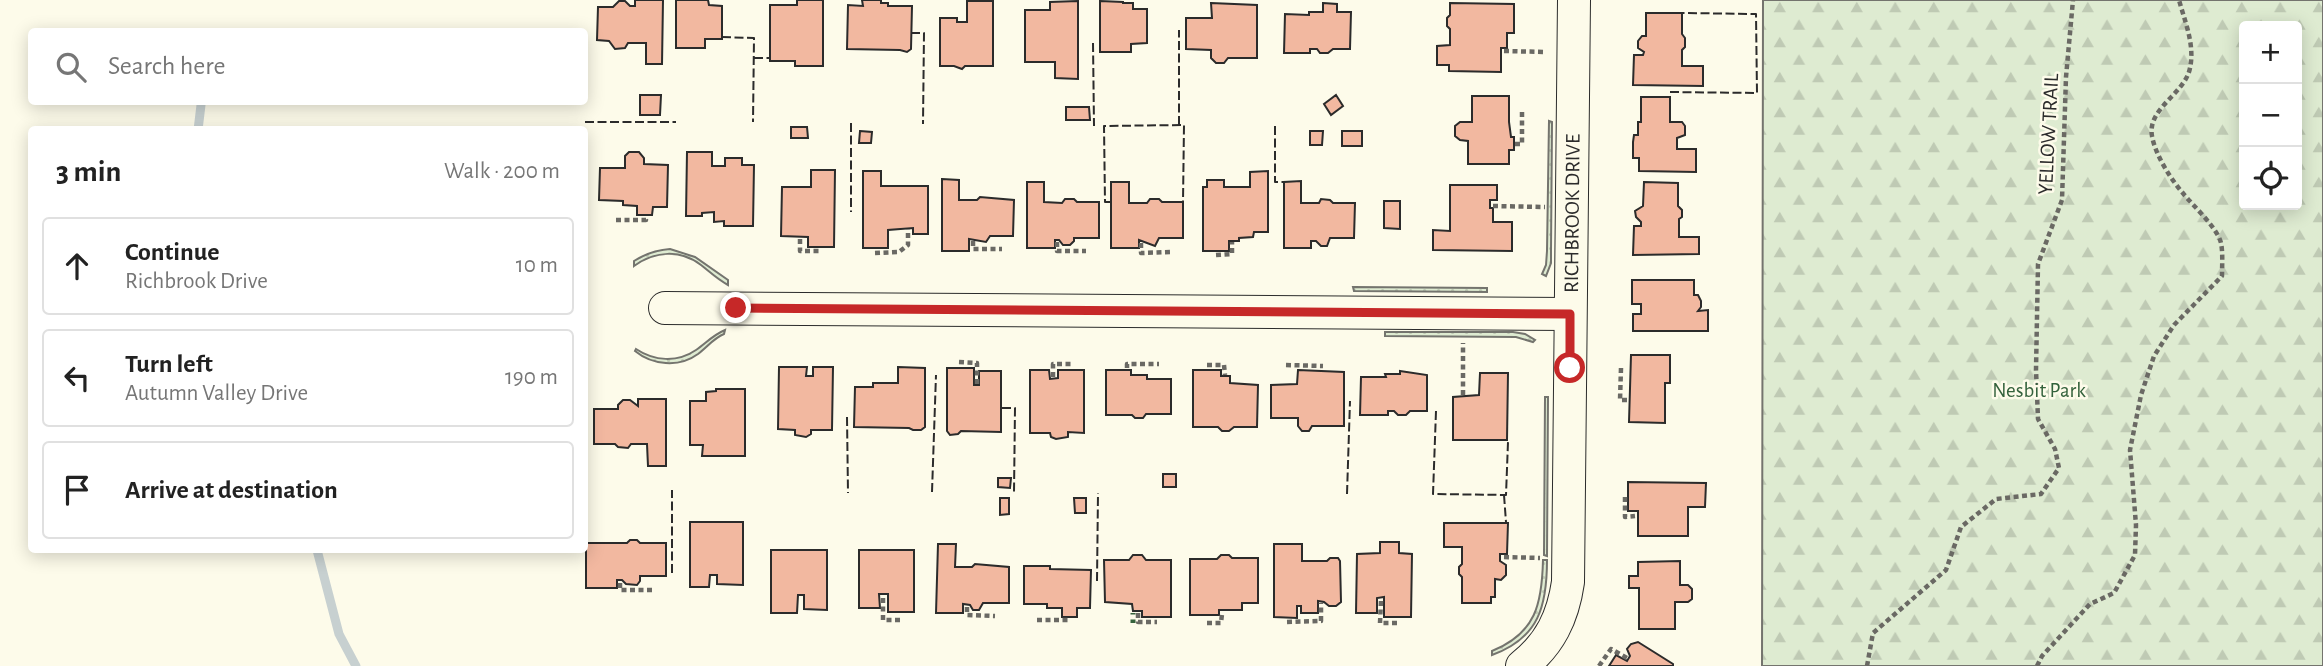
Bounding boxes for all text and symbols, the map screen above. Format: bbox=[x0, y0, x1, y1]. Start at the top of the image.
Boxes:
map controls bbox=[2239, 21, 2302, 210]
button: + bbox=[2239, 21, 2302, 84]
search box bbox=[28, 28, 588, 105]
icon: search bbox=[52, 48, 90, 86]
text: Search here bbox=[108, 53, 226, 79]
street label: YELLOW TRAIL bbox=[2035, 72, 2062, 195]
button: − bbox=[2239, 84, 2302, 147]
street label: RICHBROOK DRIVE bbox=[1561, 134, 1584, 293]
button: locate bbox=[2239, 147, 2302, 210]
text: 3 min bbox=[56, 157, 121, 187]
text: Walk · 200 m bbox=[444, 160, 560, 183]
text: Continue bbox=[125, 239, 220, 265]
icon: ahead bbox=[58, 247, 96, 285]
text: 10 m bbox=[516, 254, 558, 277]
text: Richbrook Drive bbox=[125, 270, 268, 293]
route end bbox=[720, 292, 751, 323]
text: Turn left bbox=[125, 351, 213, 377]
route start bbox=[1554, 352, 1585, 383]
icon: left bbox=[58, 359, 96, 397]
text: 190 m bbox=[505, 366, 558, 389]
park label: Nesbit Park bbox=[1992, 380, 2086, 401]
text: Autumn Valley Drive bbox=[125, 382, 308, 405]
icon: arrive bbox=[58, 471, 96, 509]
text: Arrive at destination bbox=[125, 477, 338, 503]

